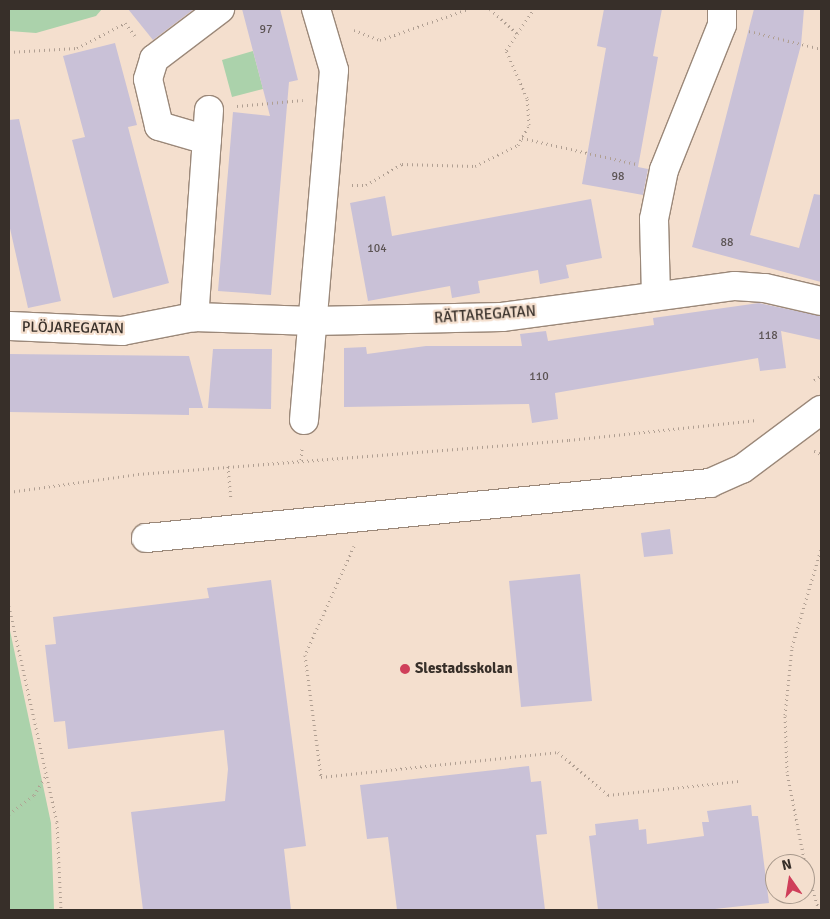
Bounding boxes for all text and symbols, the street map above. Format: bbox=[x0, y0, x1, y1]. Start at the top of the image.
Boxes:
house number: 97 bbox=[260, 23, 272, 37]
house number: 98 bbox=[612, 170, 624, 184]
house number: 88 bbox=[721, 236, 733, 250]
house number: 104 bbox=[367, 242, 387, 256]
street label: RÄTTAREGATAN bbox=[434, 302, 536, 328]
street label: PLÖJAREGATAN bbox=[22, 318, 124, 338]
house number: 118 bbox=[758, 329, 778, 343]
house number: 110 bbox=[529, 370, 549, 384]
place label: Slestadsskolan bbox=[415, 660, 513, 678]
marker: Slestadsskolan bbox=[399, 663, 411, 675]
north arrow bbox=[765, 854, 815, 904]
text: N bbox=[780, 855, 793, 874]

